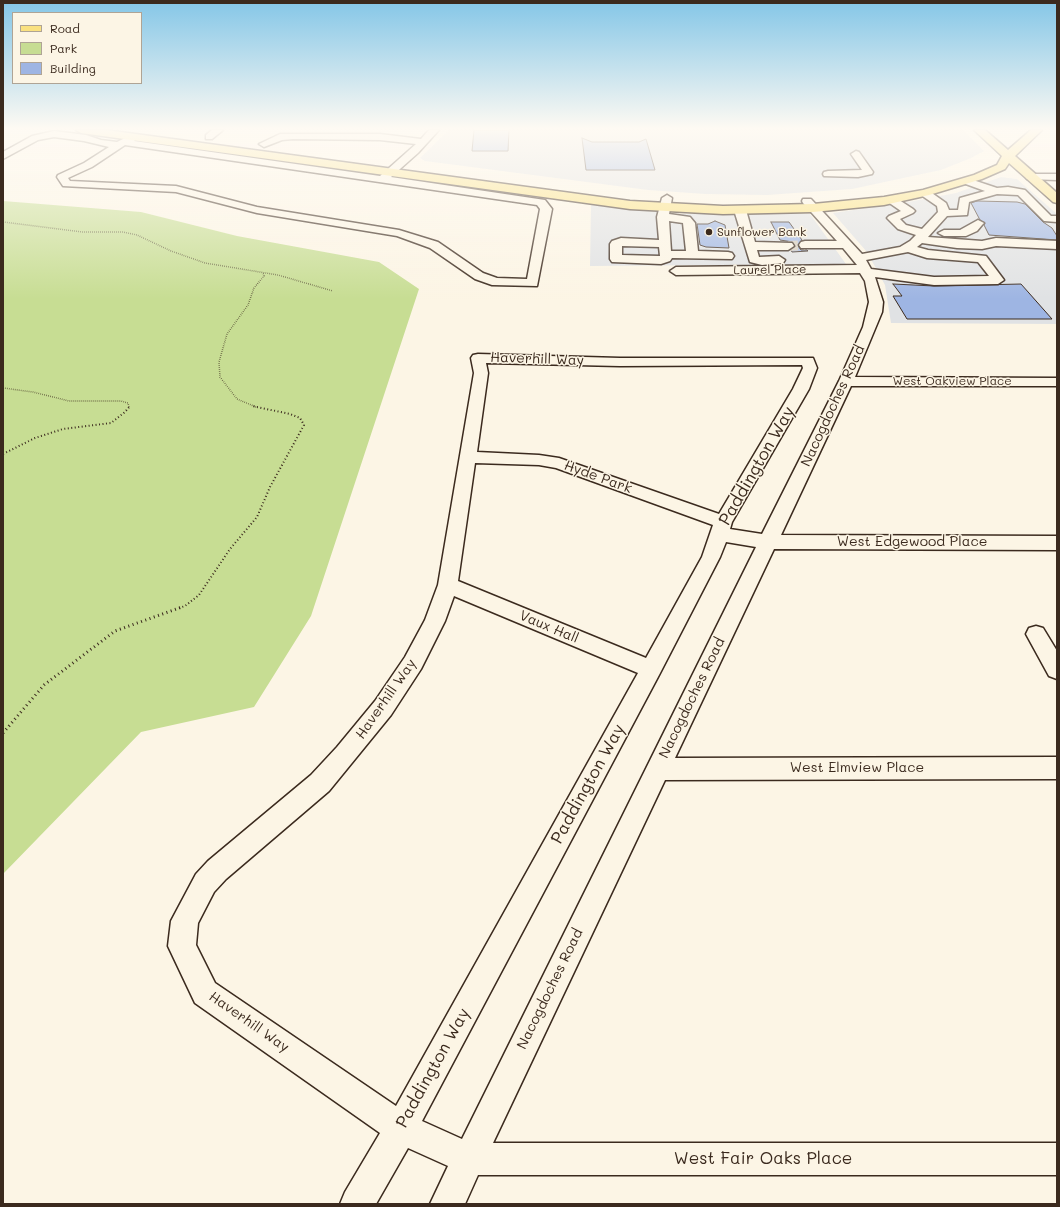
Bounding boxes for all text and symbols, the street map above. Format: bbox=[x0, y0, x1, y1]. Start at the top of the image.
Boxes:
legend bbox=[12, 12, 142, 84]
text: Road bbox=[50, 20, 80, 36]
text: Park bbox=[50, 40, 77, 56]
text: Building bbox=[50, 60, 96, 76]
place label: Sunflower Bank bbox=[717, 225, 806, 239]
marker: Sunflower Bank bbox=[704, 227, 714, 237]
street label: Laurel Place bbox=[733, 262, 807, 278]
street label: Nacogdoches Road bbox=[798, 343, 868, 469]
street label: Haverhill Way bbox=[490, 349, 584, 369]
street label: West Oakview Place bbox=[892, 374, 1012, 388]
street label: Paddington Way bbox=[715, 403, 799, 529]
street label: Hyde Park bbox=[562, 457, 634, 497]
street label: West Edgewood Place bbox=[837, 534, 987, 550]
street label: Vaux Hall bbox=[517, 607, 581, 647]
street label: Nacogdoches Road bbox=[656, 635, 728, 761]
street label: Haverhill Way bbox=[352, 656, 420, 742]
street label: Paddington Way bbox=[547, 721, 629, 847]
street label: West Elmview Place bbox=[790, 760, 924, 776]
street label: Nacogdoches Road bbox=[514, 926, 586, 1052]
street label: Haverhill Way bbox=[206, 988, 292, 1056]
street label: Paddington Way bbox=[392, 1005, 474, 1131]
street label: West Fair Oaks Place bbox=[674, 1149, 852, 1169]

